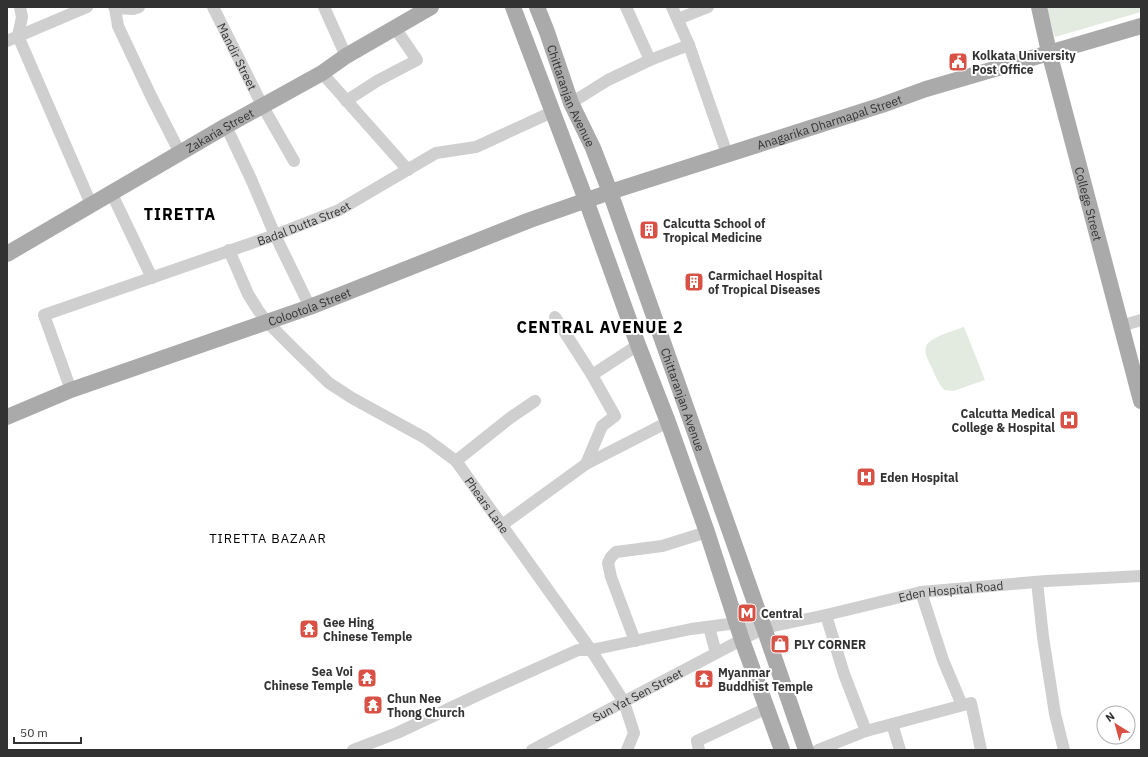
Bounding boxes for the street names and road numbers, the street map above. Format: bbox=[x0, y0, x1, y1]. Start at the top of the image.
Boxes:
street label: Mandir Street bbox=[215, 20, 261, 92]
street label: Chittaranjan Avenue bbox=[544, 43, 599, 149]
street label: Anagarika Dharmapal Street bbox=[755, 91, 904, 152]
street label: Zakaria Street bbox=[183, 105, 256, 155]
street label: College Street bbox=[1072, 165, 1106, 242]
street label: Badal Dutta Street bbox=[255, 198, 353, 248]
street label: Colootola Street bbox=[266, 284, 353, 329]
street label: Chittaranjan Avenue bbox=[658, 345, 709, 454]
street label: Phears Lane bbox=[462, 474, 513, 536]
street label: Eden Hospital Road bbox=[897, 577, 1004, 605]
street label: Sun Yat Sen Street bbox=[590, 665, 685, 724]

